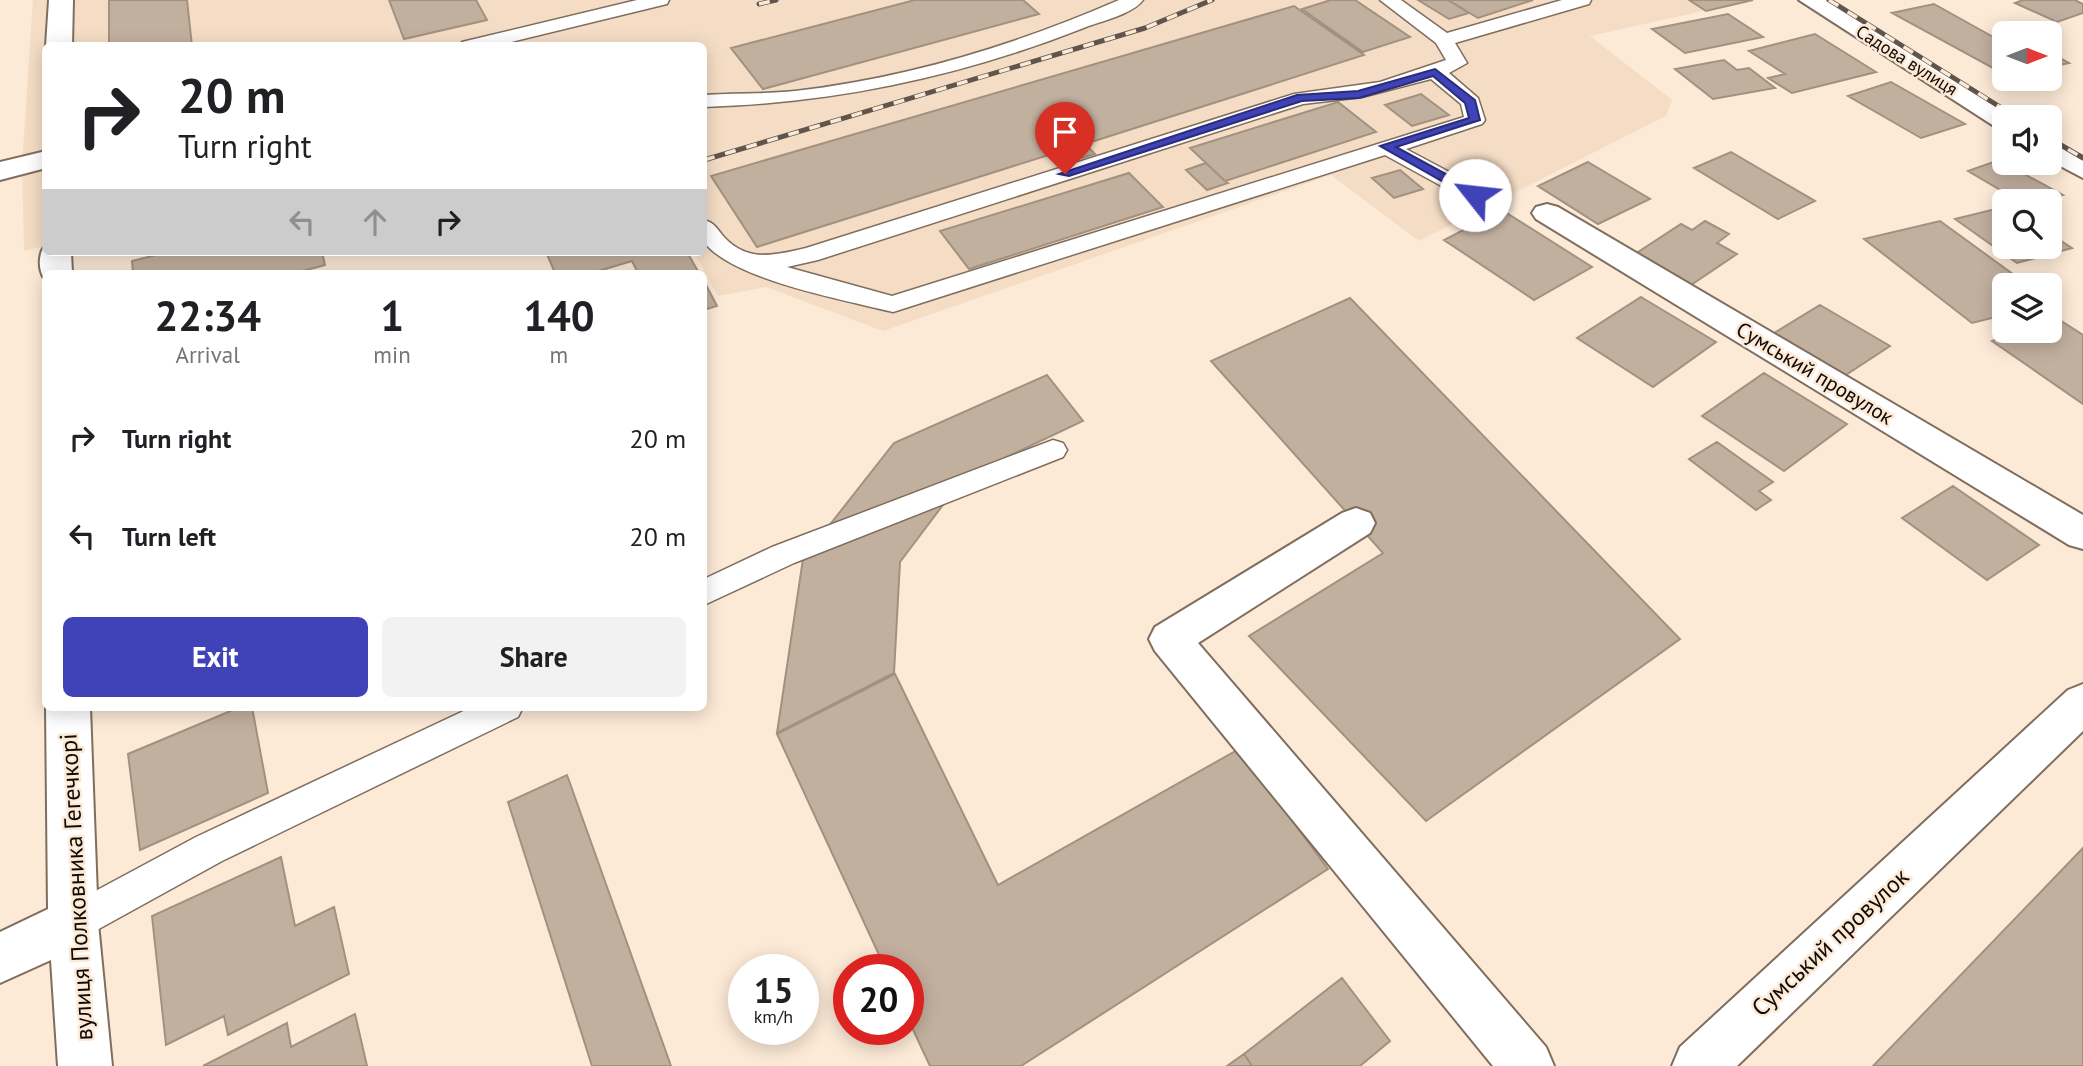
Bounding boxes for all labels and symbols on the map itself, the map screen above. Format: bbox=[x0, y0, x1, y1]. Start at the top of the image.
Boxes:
street label: Садова вулиця bbox=[1852, 20, 1962, 100]
north arrow bbox=[1992, 21, 2062, 91]
pin bbox=[1035, 102, 1095, 174]
position arrow bbox=[1438, 158, 1512, 232]
street label: Сумський провулок bbox=[1731, 315, 1899, 431]
street label: вулиця Полковника Гегечкорі bbox=[52, 733, 100, 1041]
street label: Сумський провулок bbox=[1745, 861, 1916, 1023]
speed limit sign: 20 bbox=[833, 954, 924, 1045]

